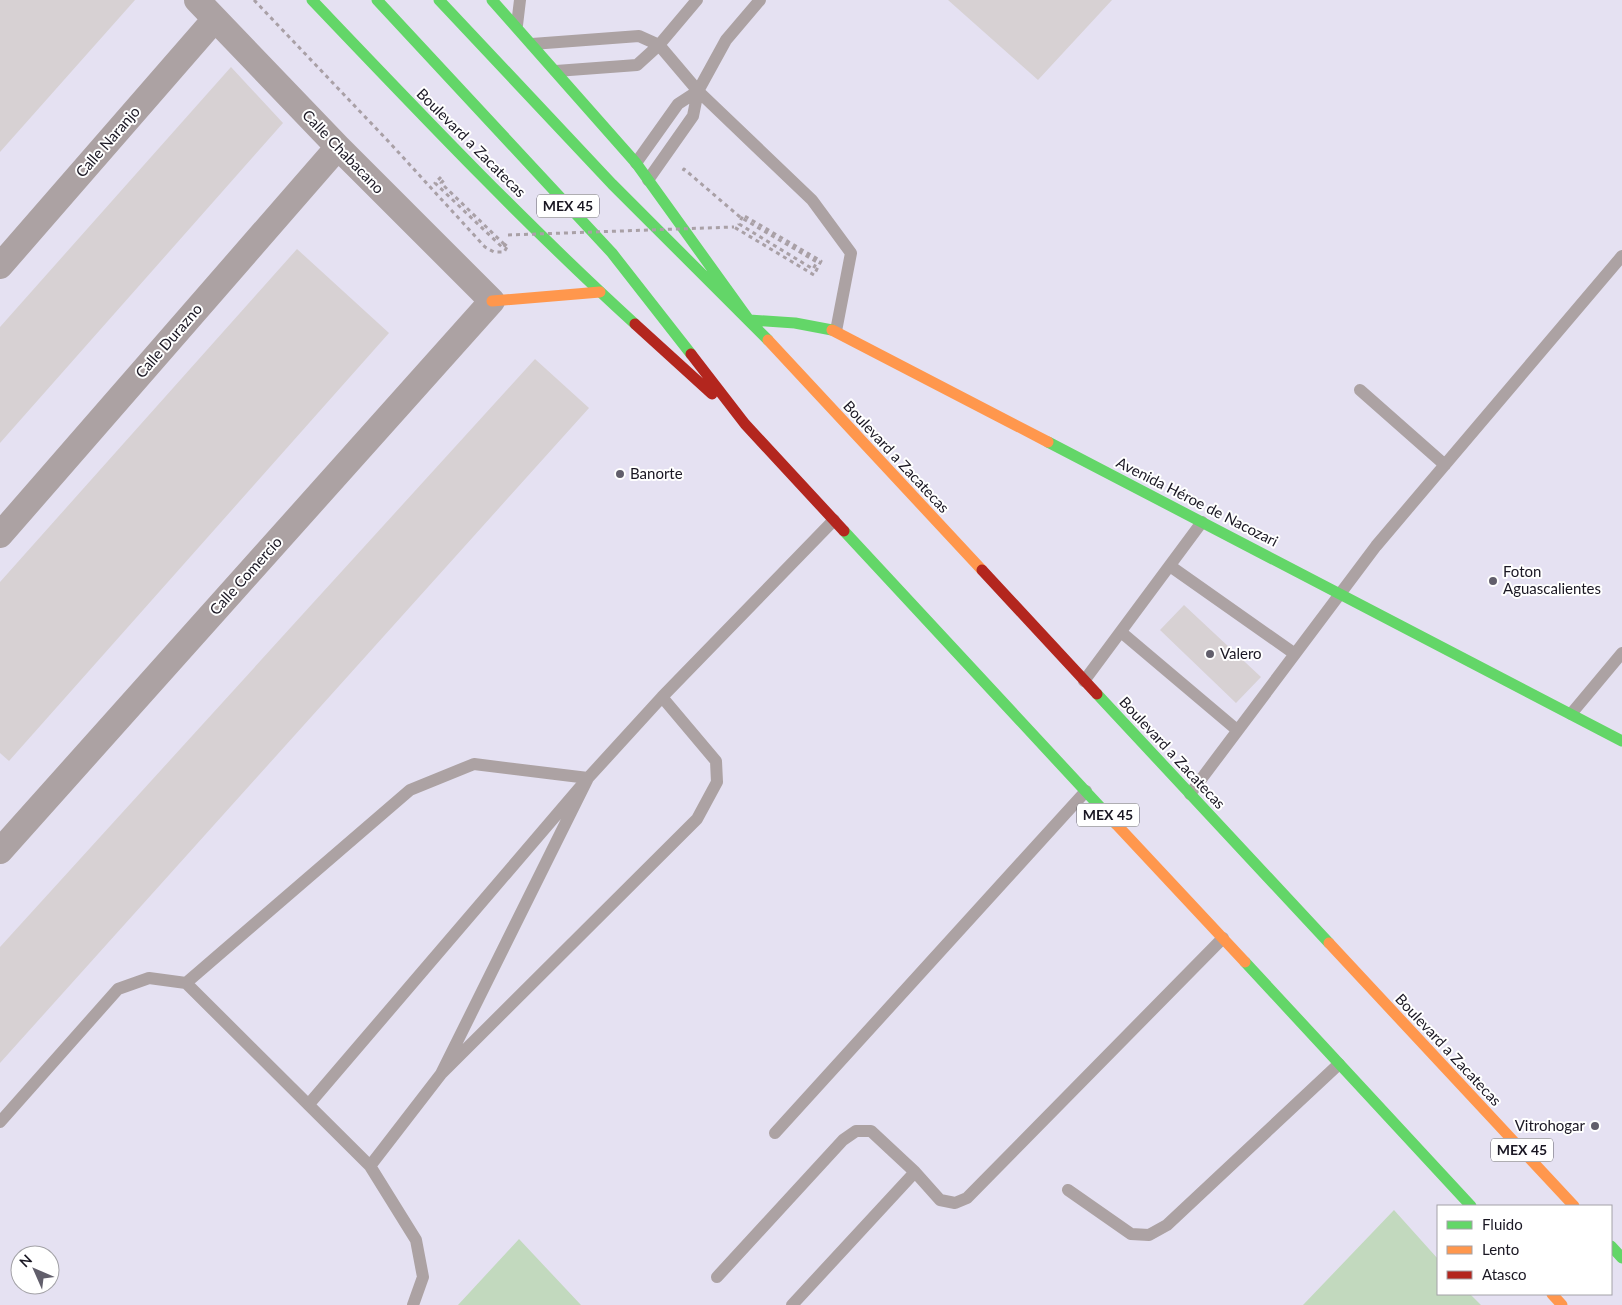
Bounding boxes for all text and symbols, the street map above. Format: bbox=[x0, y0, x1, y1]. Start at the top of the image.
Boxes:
street label: Boulevard a Zacatecas bbox=[413, 84, 530, 201]
street label: Calle Naranjo bbox=[71, 102, 143, 181]
street label: Calle Chabacano bbox=[299, 106, 388, 197]
road number: MEX 45 bbox=[537, 195, 599, 218]
street label: Calle Durazno bbox=[131, 300, 205, 381]
street label: Boulevard a Zacatecas bbox=[840, 396, 953, 516]
street label: Avenida Héroe de Nacozari bbox=[1114, 453, 1281, 550]
place label: Banorte bbox=[630, 464, 683, 482]
marker: Banorte bbox=[614, 468, 626, 480]
street label: Calle Comercio bbox=[205, 532, 285, 618]
place label: Foton Aguascalientes bbox=[1503, 562, 1601, 597]
marker: Foton Aguascalientes bbox=[1487, 575, 1499, 587]
place label: Valero bbox=[1220, 644, 1262, 662]
marker: Valero bbox=[1204, 648, 1216, 660]
street label: Boulevard a Zacatecas bbox=[1116, 692, 1229, 812]
road number: MEX 45 bbox=[1077, 804, 1139, 826]
street label: Boulevard a Zacatecas bbox=[1392, 989, 1505, 1109]
place label: Vitrohogar bbox=[1515, 1116, 1586, 1134]
marker: Vitrohogar bbox=[1589, 1120, 1601, 1132]
road number: MEX 45 bbox=[1491, 1138, 1553, 1162]
legend bbox=[1437, 1205, 1612, 1295]
text: Fluido bbox=[1482, 1215, 1523, 1233]
text: Lento bbox=[1482, 1240, 1519, 1258]
north arrow bbox=[10, 1245, 60, 1295]
text: N bbox=[16, 1251, 35, 1270]
text: Atasco bbox=[1482, 1265, 1527, 1283]

